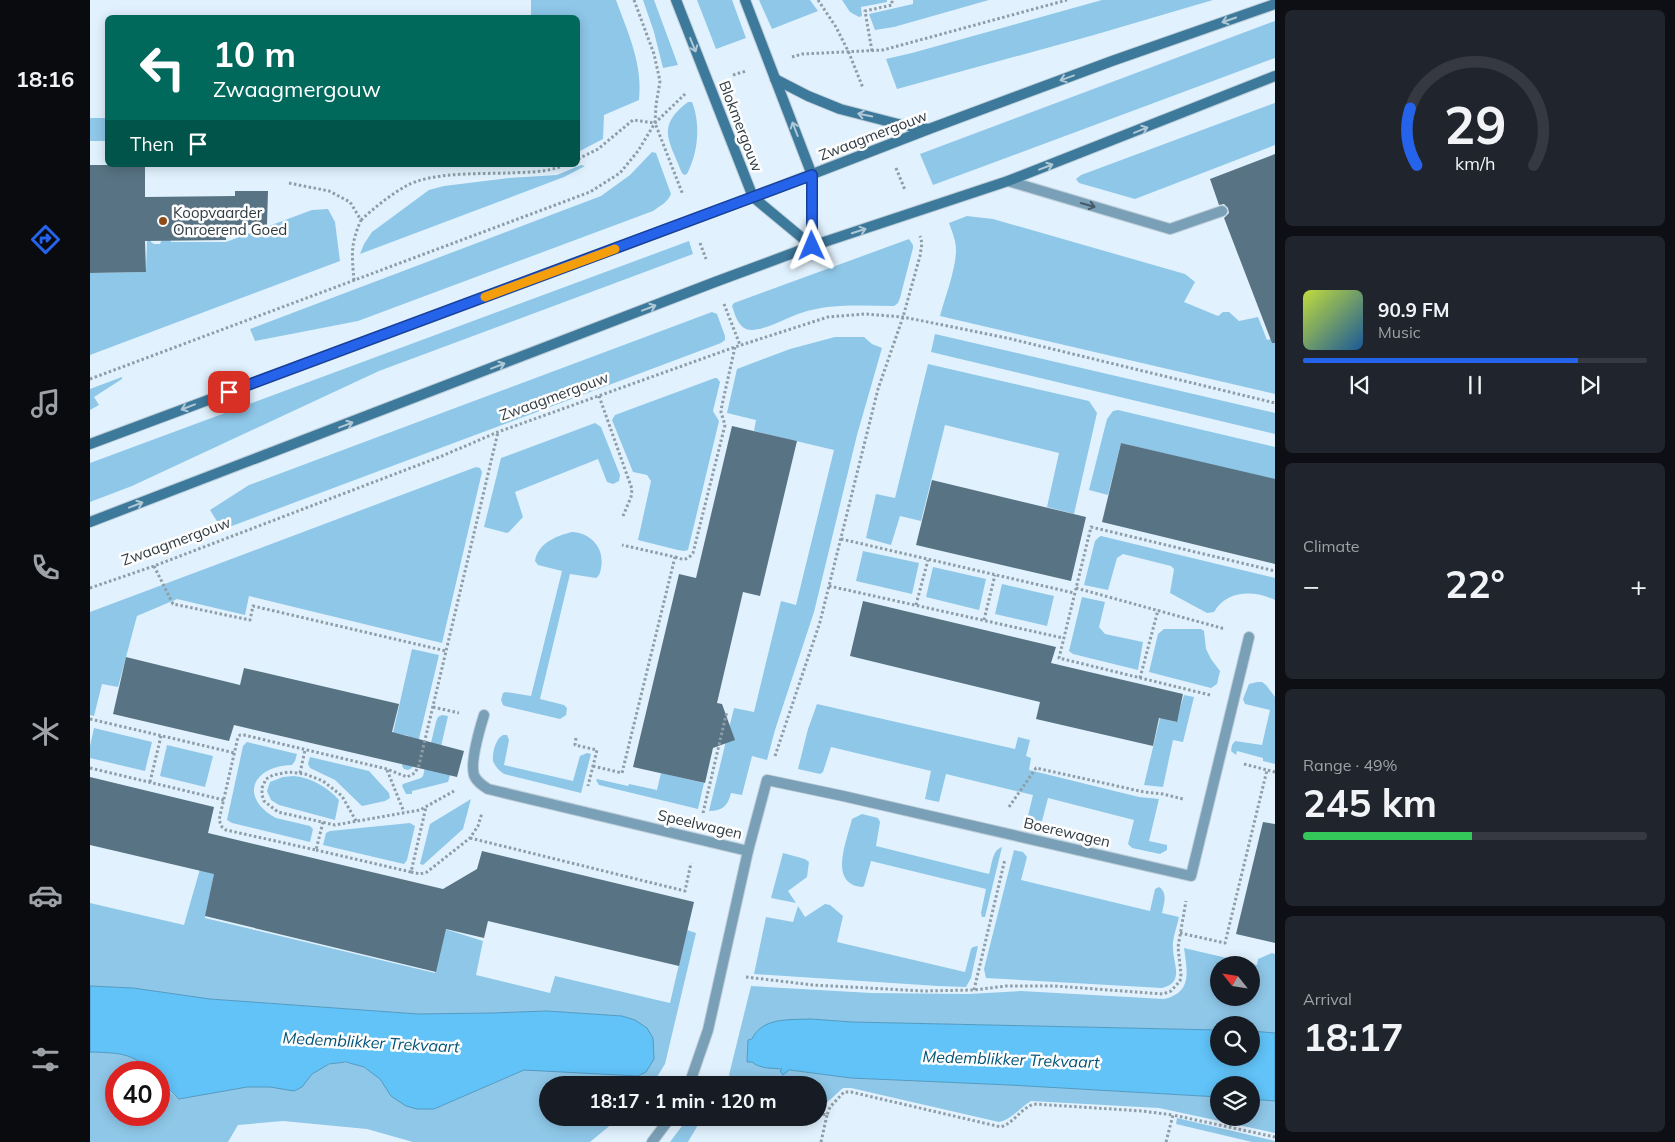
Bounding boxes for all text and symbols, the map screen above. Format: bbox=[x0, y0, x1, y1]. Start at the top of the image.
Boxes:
one-way arrow bbox=[1222, 16, 1237, 25]
text: 10 m bbox=[213, 32, 296, 76]
icon: left bbox=[130, 35, 195, 100]
one-way arrow bbox=[690, 38, 699, 53]
text: 18:16 bbox=[16, 65, 74, 93]
one-way arrow bbox=[1060, 74, 1075, 83]
text: Zwaagmergouw bbox=[213, 75, 381, 103]
street label: Blokmergouw bbox=[715, 78, 767, 174]
text: 29 bbox=[1444, 92, 1506, 157]
street label: Zwaagmergouw bbox=[816, 106, 930, 164]
one-way arrow bbox=[857, 109, 873, 119]
one-way arrow bbox=[789, 122, 798, 137]
one-way arrow bbox=[1133, 124, 1148, 134]
icon: arrive bbox=[184, 130, 212, 158]
text: Then bbox=[130, 132, 174, 156]
text: km/h bbox=[1455, 152, 1495, 174]
one-way arrow bbox=[1038, 161, 1053, 170]
one-way arrow bbox=[1080, 200, 1096, 210]
place label: Koopvaarder Onroerend Goed bbox=[173, 203, 287, 239]
marker: Koopvaarder Onroerend Goed bbox=[157, 215, 169, 227]
position arrow bbox=[785, 219, 837, 271]
icon: directions bbox=[28, 222, 63, 257]
one-way arrow bbox=[851, 225, 867, 235]
text: 90.9 FM bbox=[1378, 298, 1450, 322]
one-way arrow bbox=[641, 303, 656, 312]
text: Music bbox=[1378, 322, 1421, 342]
one-way arrow bbox=[489, 361, 505, 370]
street label: Zwaagmergouw bbox=[497, 368, 611, 424]
pin bbox=[208, 371, 250, 413]
icon: previous bbox=[1346, 371, 1374, 399]
icon: pause bbox=[1461, 371, 1489, 399]
icon: next bbox=[1576, 371, 1604, 399]
icon: arrive bbox=[215, 378, 243, 406]
icon: music bbox=[28, 386, 63, 421]
one-way arrow bbox=[181, 403, 196, 412]
one-way arrow bbox=[338, 420, 353, 429]
one-way arrow bbox=[127, 500, 143, 509]
street label: Zwaagmergouw bbox=[119, 513, 233, 569]
text: Climate bbox=[1303, 536, 1359, 556]
icon: phone bbox=[28, 550, 63, 585]
text: 22° bbox=[1445, 560, 1505, 608]
text: − bbox=[1303, 568, 1320, 603]
text: + bbox=[1630, 568, 1647, 603]
icon: climate bbox=[28, 714, 63, 749]
text: Range · 49% bbox=[1303, 755, 1398, 775]
text: 245 km bbox=[1303, 779, 1437, 827]
street label: Speelwagen bbox=[656, 805, 744, 843]
street label: Boerewagen bbox=[1022, 813, 1112, 851]
icon: car bbox=[28, 878, 63, 913]
north arrow bbox=[1210, 956, 1260, 1006]
map controls bbox=[1210, 956, 1260, 1126]
text: Arrival bbox=[1303, 989, 1352, 1009]
text: 18:17 bbox=[1303, 1013, 1404, 1061]
button: search bbox=[1210, 1016, 1260, 1066]
water label: Medemblikker Trekvaart bbox=[282, 1027, 460, 1057]
icon: filters bbox=[28, 1042, 63, 1077]
water label: Medemblikker Trekvaart bbox=[922, 1046, 1100, 1072]
speed limit sign: 40 bbox=[105, 1061, 170, 1126]
button: layers bbox=[1210, 1076, 1260, 1126]
text: 18:17 · 1 min · 120 m bbox=[589, 1089, 777, 1113]

